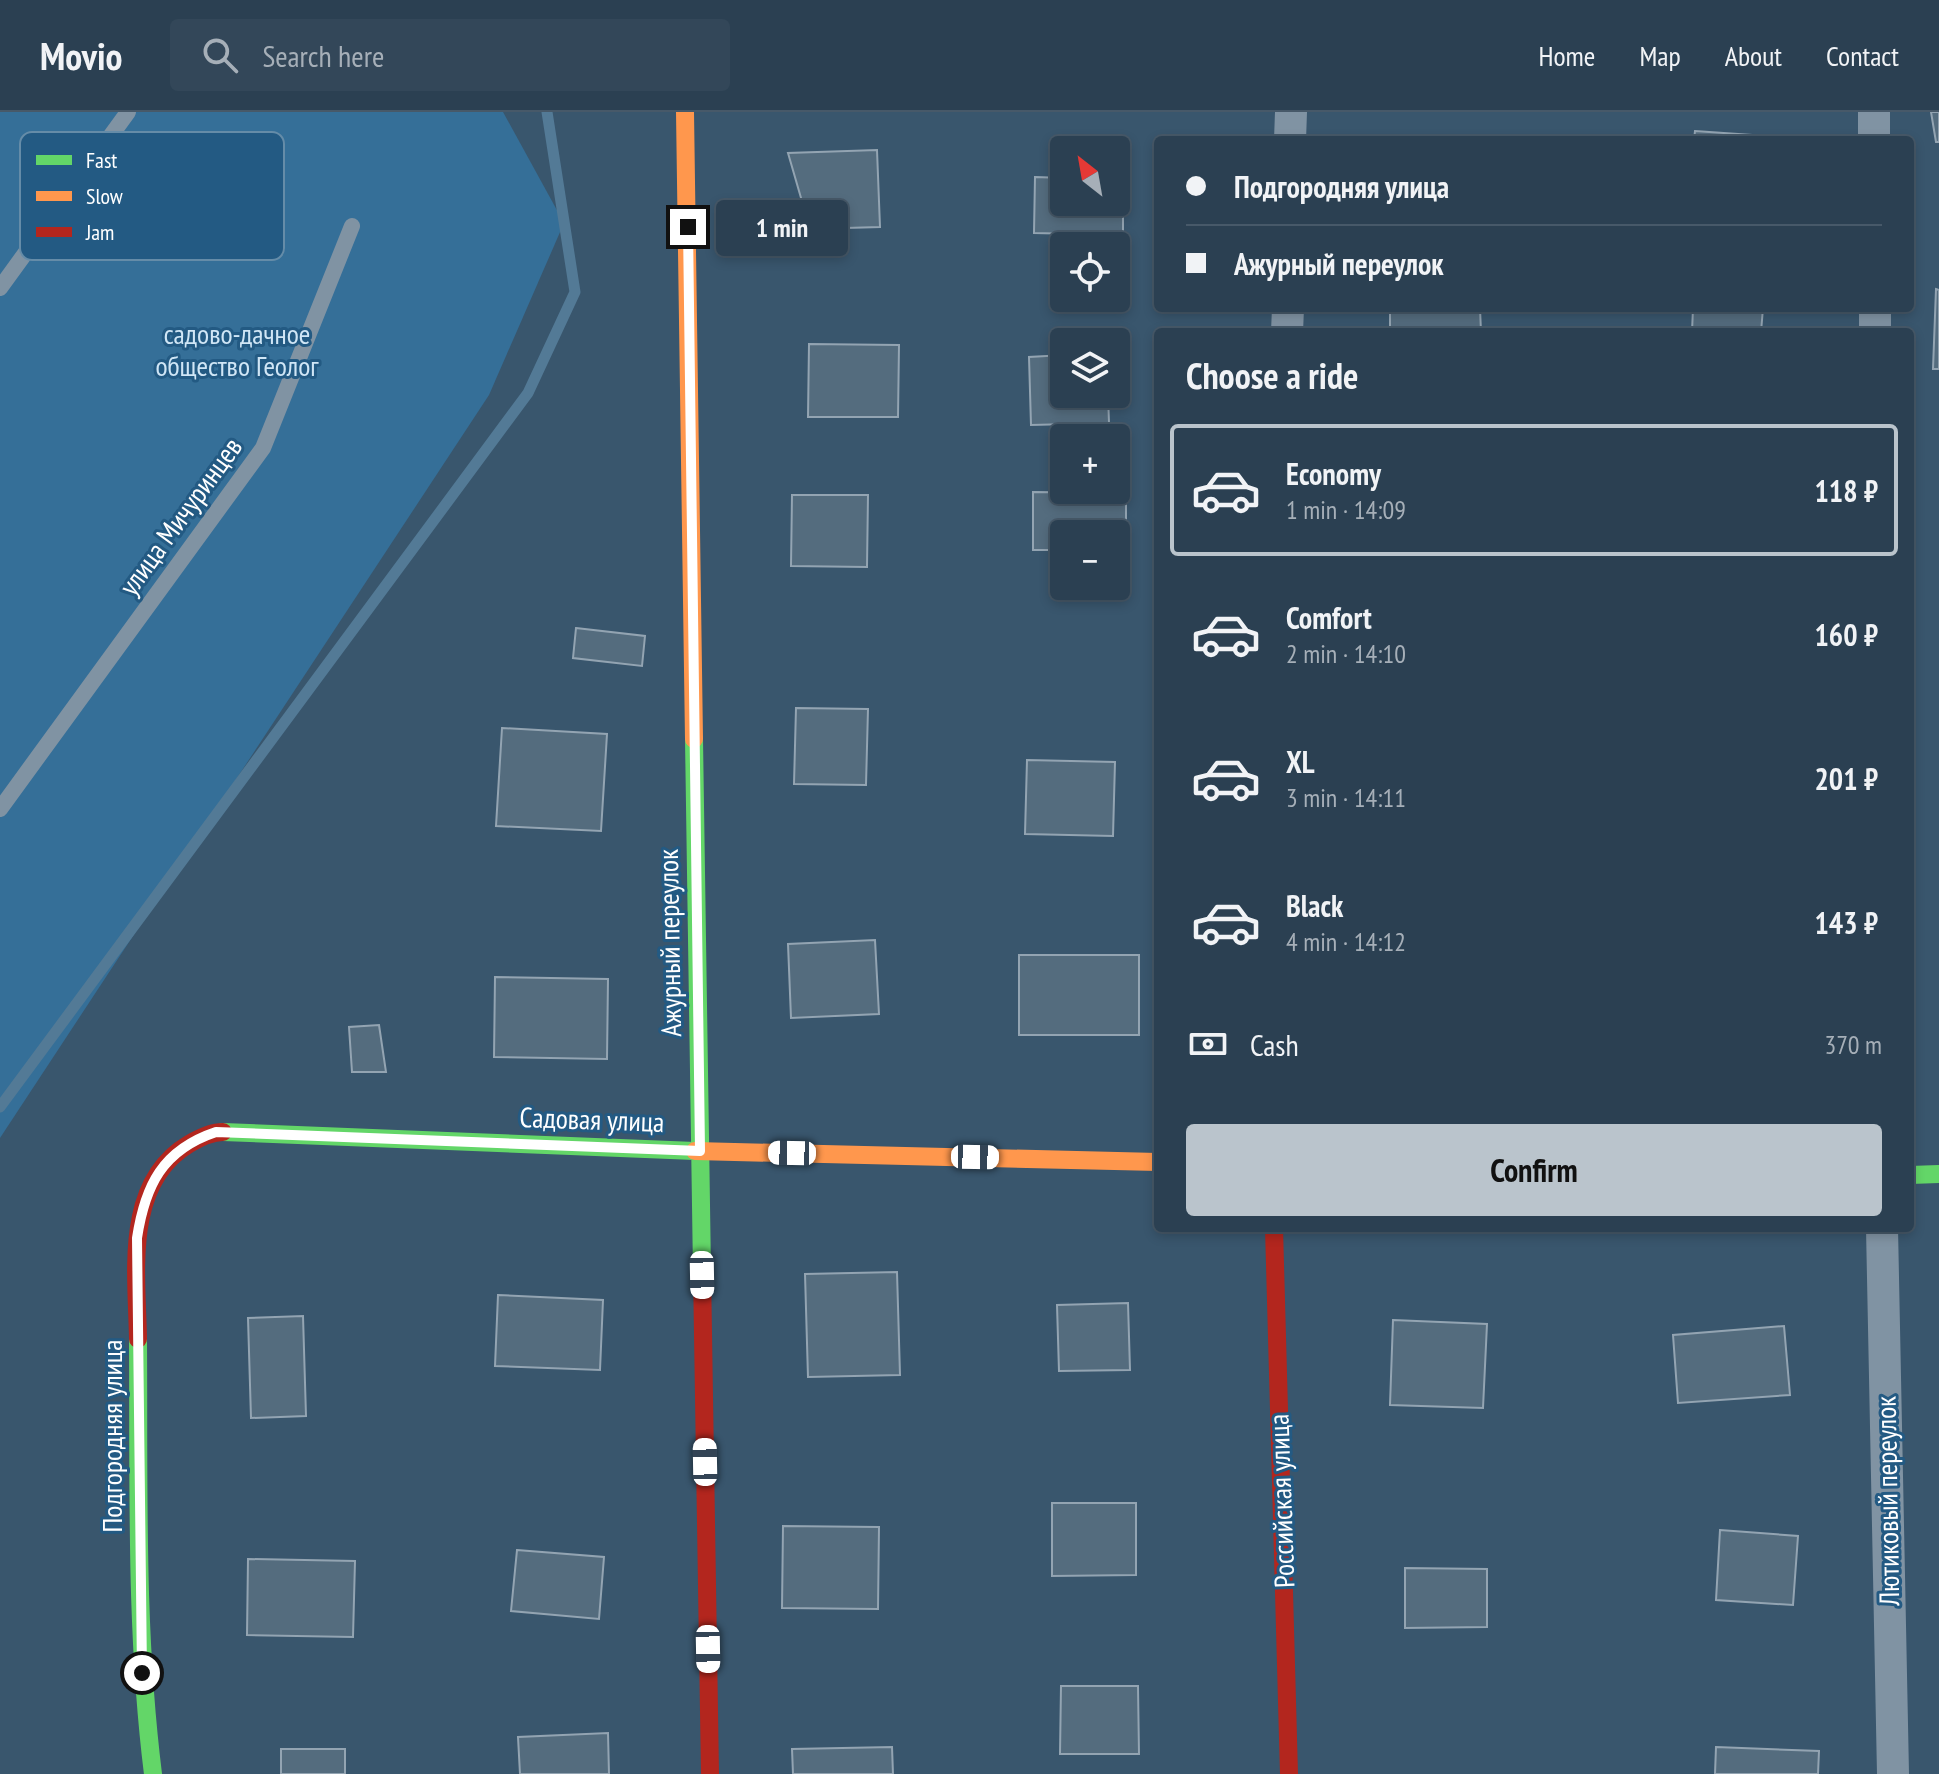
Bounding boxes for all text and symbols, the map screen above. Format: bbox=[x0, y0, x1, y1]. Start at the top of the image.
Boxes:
search box bbox=[170, 19, 730, 91]
text: Movio bbox=[40, 31, 122, 80]
icon: search bbox=[198, 33, 242, 77]
text: Search here bbox=[262, 36, 384, 75]
text: Home bbox=[1539, 37, 1595, 74]
text: Map bbox=[1639, 37, 1681, 74]
text: About bbox=[1725, 37, 1782, 74]
text: Contact bbox=[1826, 37, 1899, 74]
legend bbox=[20, 132, 284, 260]
north arrow bbox=[1050, 136, 1130, 216]
map controls bbox=[1050, 136, 1130, 600]
text: Fast bbox=[86, 146, 117, 174]
text: Подгородняя улица bbox=[1234, 167, 1449, 206]
text: Slow bbox=[86, 182, 123, 210]
callout: 1 min bbox=[716, 199, 848, 255]
route end bbox=[670, 209, 706, 245]
text: 1 min bbox=[756, 211, 808, 244]
text: Jam bbox=[85, 218, 114, 246]
button: locate bbox=[1050, 232, 1130, 312]
text: Ажурный переулок bbox=[1234, 244, 1444, 283]
park label: садово-дачное общество Геолог bbox=[155, 315, 319, 384]
button: layers bbox=[1050, 328, 1130, 408]
text: Choose a ride bbox=[1186, 352, 1358, 399]
button: + bbox=[1050, 424, 1130, 504]
street label: улица Мичуринцев bbox=[110, 429, 250, 603]
icon: car bbox=[1190, 454, 1262, 526]
text: Economy bbox=[1286, 454, 1381, 493]
text: 118 ₽ bbox=[1814, 471, 1878, 510]
text: 1 min · 14:09 bbox=[1286, 493, 1406, 526]
button: − bbox=[1050, 520, 1130, 600]
icon: car bbox=[1190, 598, 1262, 670]
text: Comfort bbox=[1286, 598, 1372, 637]
text: 160 ₽ bbox=[1814, 615, 1878, 654]
text: 2 min · 14:10 bbox=[1286, 637, 1406, 670]
icon: car bbox=[1190, 742, 1262, 814]
text: XL bbox=[1286, 742, 1315, 781]
text: 201 ₽ bbox=[1814, 759, 1878, 798]
text: 3 min · 14:11 bbox=[1286, 781, 1406, 814]
street label: Ажурный переулок bbox=[649, 849, 689, 1037]
icon: car bbox=[1190, 886, 1262, 958]
text: Black bbox=[1286, 886, 1343, 925]
text: 143 ₽ bbox=[1814, 903, 1878, 942]
text: 4 min · 14:12 bbox=[1286, 925, 1406, 958]
icon: cash bbox=[1186, 1022, 1230, 1066]
text: Cash bbox=[1250, 1025, 1299, 1064]
text: 370 m bbox=[1824, 1028, 1882, 1061]
street label: Садовая улица bbox=[519, 1098, 665, 1140]
button: Confirm bbox=[1186, 1124, 1882, 1216]
car bbox=[768, 1141, 816, 1165]
car bbox=[951, 1145, 999, 1169]
car bbox=[690, 1251, 714, 1299]
street label: Подгородняя улица bbox=[93, 1340, 130, 1532]
street label: Лютиковый переулок bbox=[1867, 1396, 1907, 1607]
street label: Российская улица bbox=[1259, 1413, 1303, 1589]
car bbox=[693, 1438, 717, 1486]
car bbox=[696, 1625, 720, 1673]
route start bbox=[124, 1655, 160, 1691]

